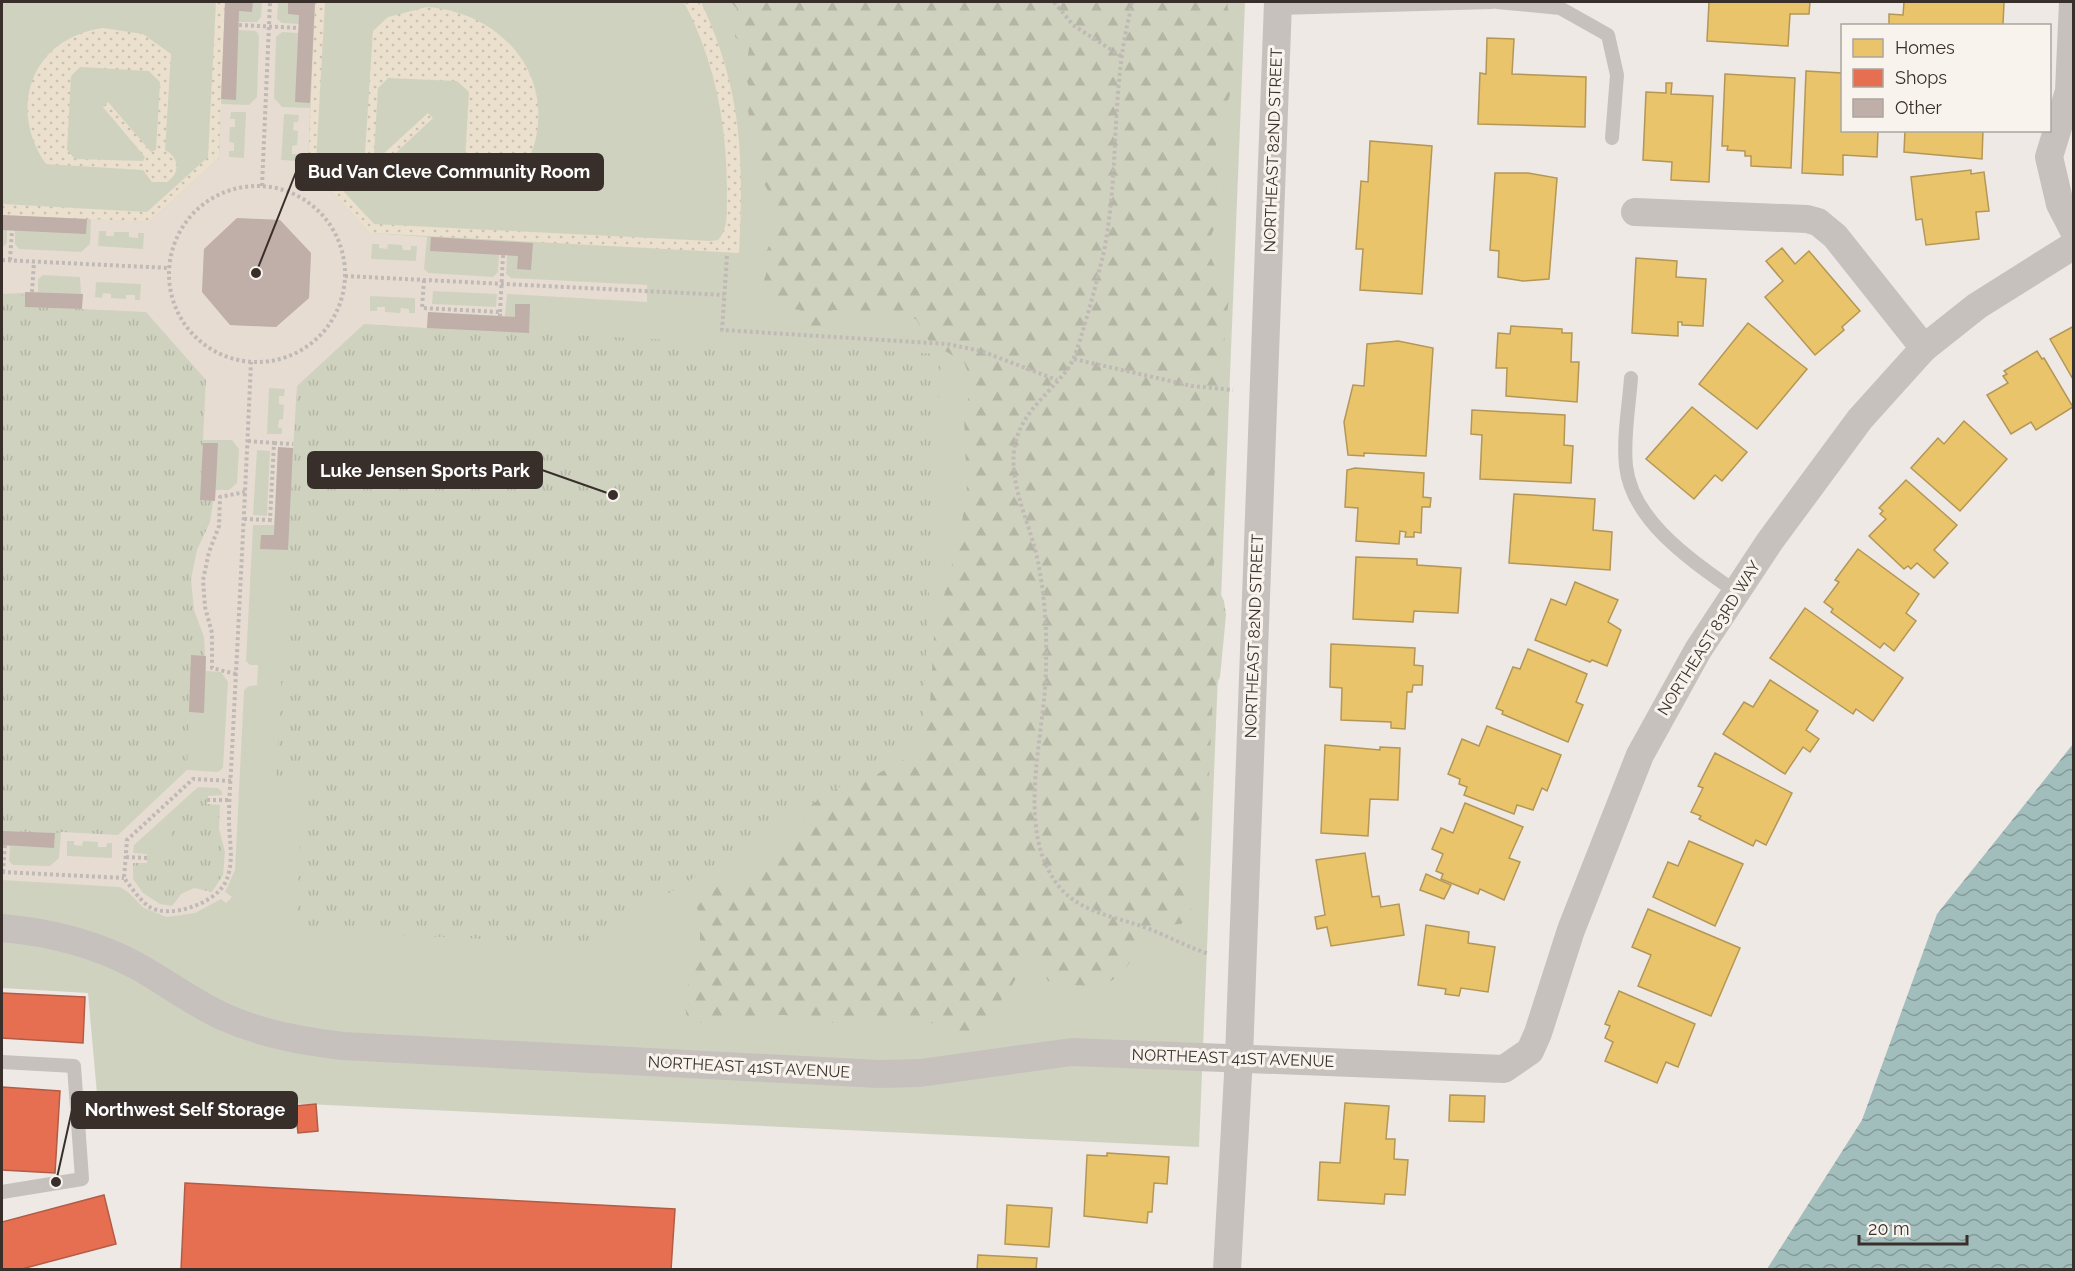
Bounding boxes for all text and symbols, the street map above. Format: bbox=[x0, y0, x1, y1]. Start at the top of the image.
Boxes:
legend bbox=[1841, 24, 2051, 132]
text: Homes bbox=[1895, 37, 1955, 58]
street label: NORTHEAST 82ND STREET bbox=[1260, 47, 1286, 253]
text: Shops bbox=[1895, 67, 1947, 88]
text: Other bbox=[1895, 97, 1943, 118]
callout: Bud Van Cleve Community Room bbox=[296, 154, 603, 190]
text: Bud Van Cleve Community Room bbox=[308, 161, 590, 182]
callout: Luke Jensen Sports Park bbox=[308, 452, 542, 488]
text: Luke Jensen Sports Park bbox=[320, 460, 531, 481]
street label: NORTHEAST 82ND STREET bbox=[1241, 533, 1267, 739]
street label: NORTHEAST 83RD WAY bbox=[1654, 557, 1765, 719]
street label: NORTHEAST 41ST AVENUE bbox=[1131, 1045, 1335, 1071]
street label: NORTHEAST 41ST AVENUE bbox=[647, 1052, 851, 1082]
callout: Northwest Self Storage bbox=[72, 1092, 297, 1128]
text: Northwest Self Storage bbox=[85, 1099, 286, 1120]
scale bar bbox=[1859, 1208, 1967, 1246]
text: 20 m bbox=[1868, 1218, 1910, 1239]

